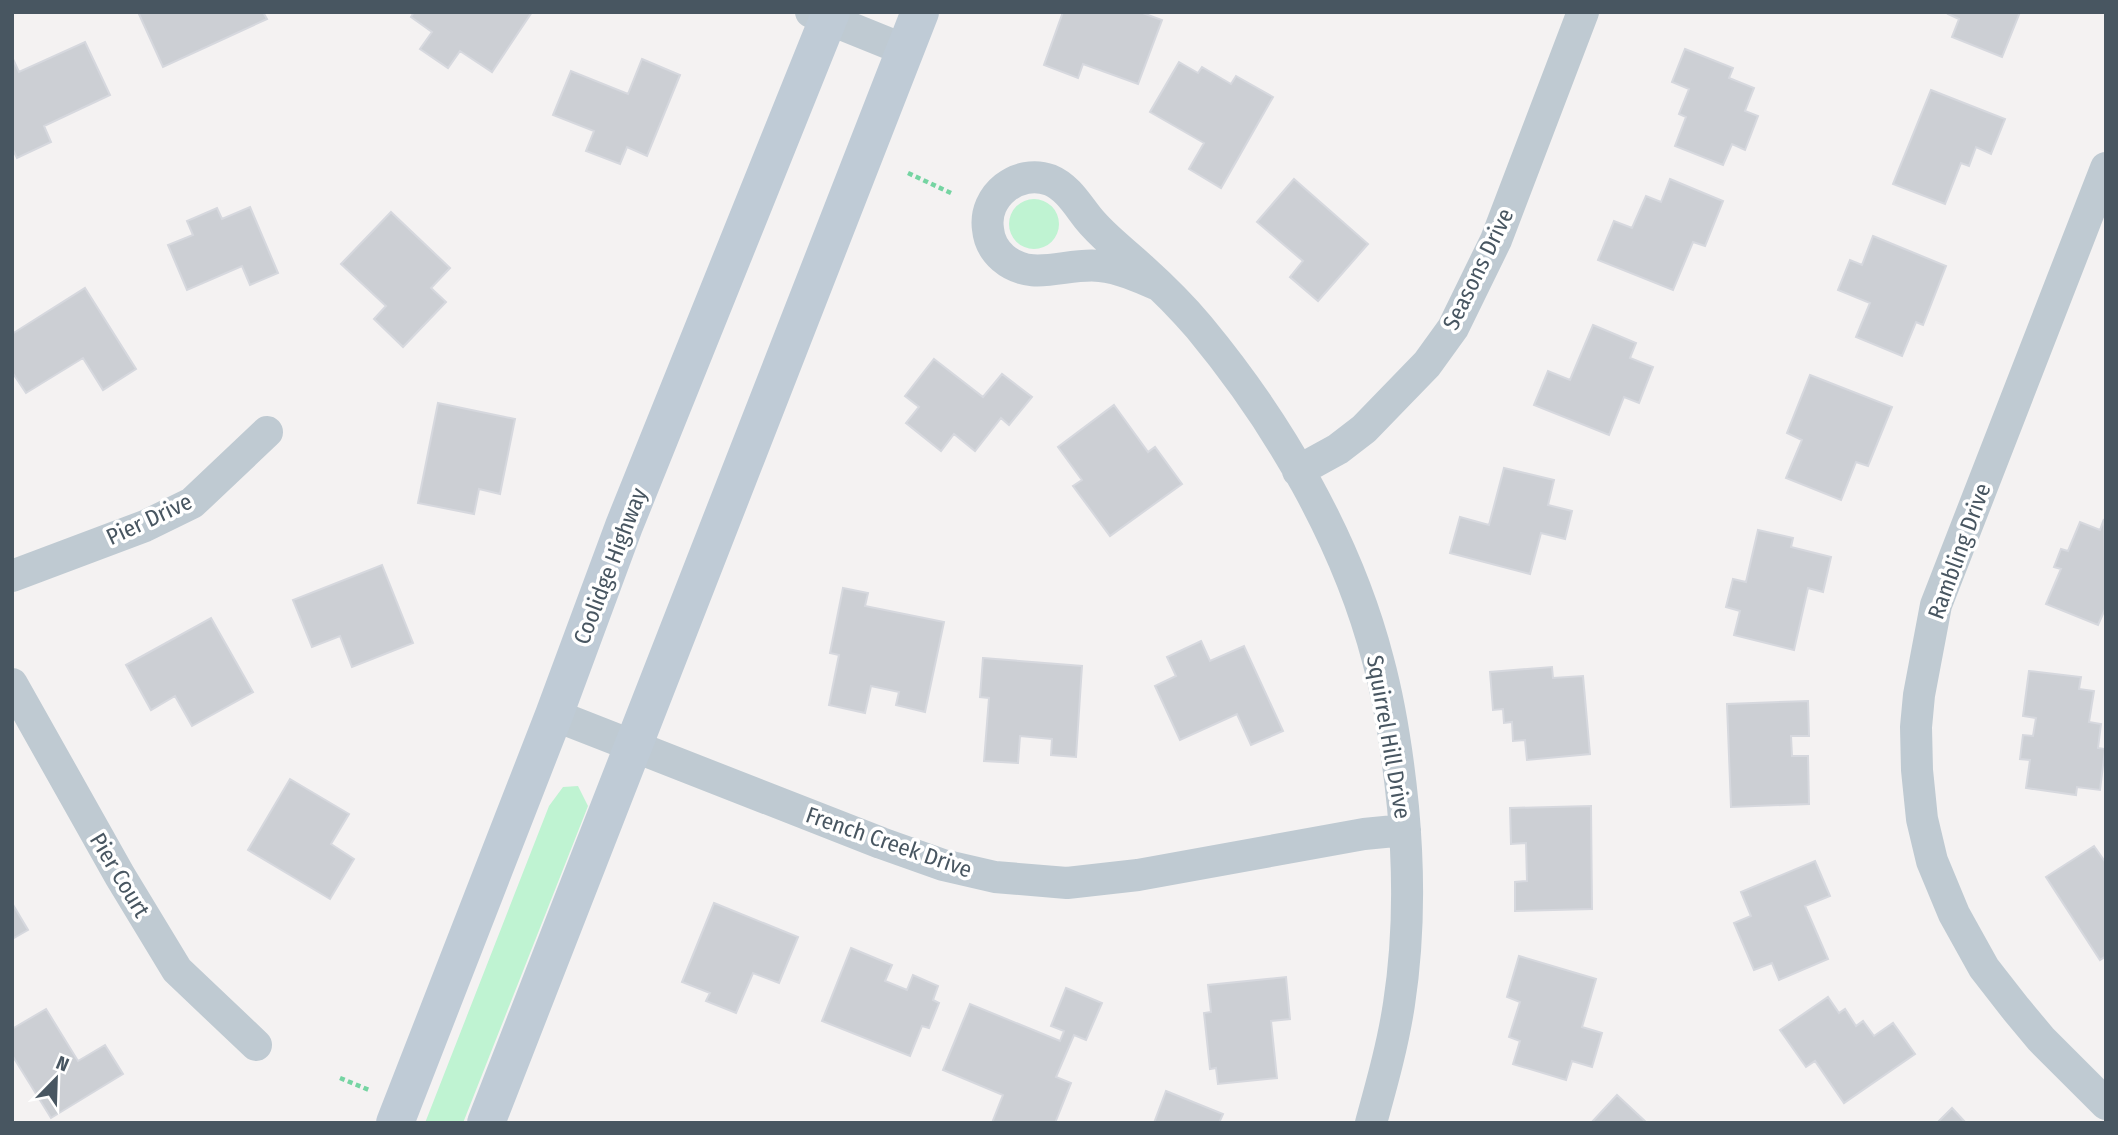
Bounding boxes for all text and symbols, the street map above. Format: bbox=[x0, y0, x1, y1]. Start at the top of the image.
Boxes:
street label: Seasons Drive bbox=[1437, 204, 1519, 334]
street label: Rambling Drive bbox=[1921, 479, 1997, 623]
street label: Coolidge Highway bbox=[567, 483, 653, 648]
street label: Pier Drive bbox=[102, 487, 196, 551]
street label: Squirrel Hill Drive bbox=[1361, 653, 1417, 821]
street label: French Creek Drive bbox=[802, 800, 976, 884]
street label: Pier Court bbox=[84, 828, 156, 923]
north arrow bbox=[21, 1044, 91, 1114]
text: N bbox=[53, 1051, 72, 1077]

